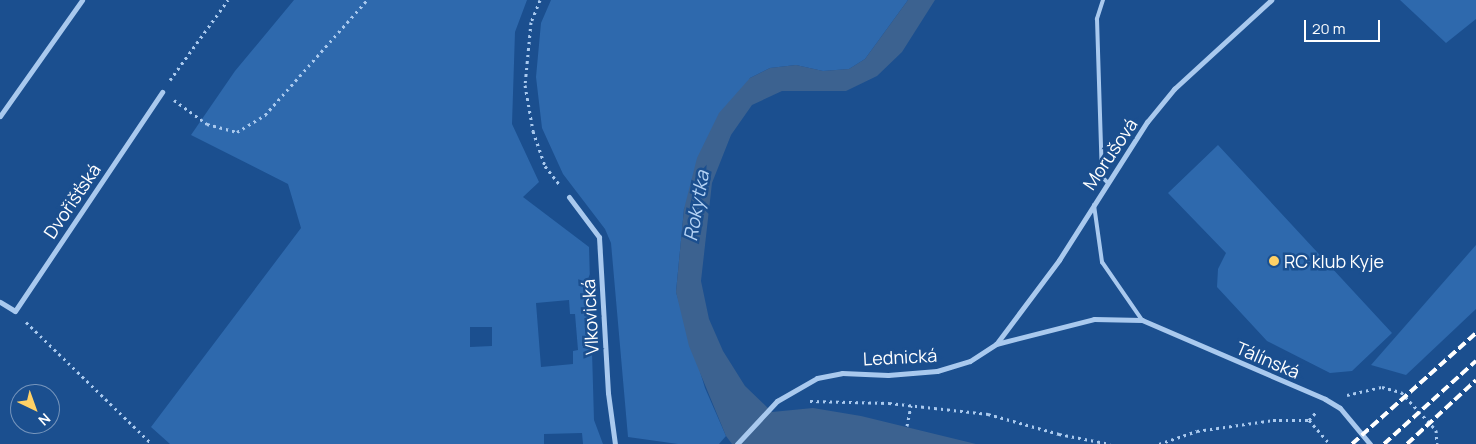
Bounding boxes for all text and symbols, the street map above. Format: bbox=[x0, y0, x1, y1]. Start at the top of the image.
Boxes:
scale bar bbox=[1306, 10, 1382, 42]
text: 20 m bbox=[1312, 18, 1345, 39]
street label: Morušová bbox=[1078, 114, 1142, 194]
street label: Dvořišťská bbox=[39, 159, 105, 243]
water label: Rokytka bbox=[680, 169, 714, 243]
place label: RC klub Kyje bbox=[1284, 250, 1384, 272]
marker: RC klub Kyje bbox=[1268, 255, 1280, 267]
street label: Vlkovická bbox=[577, 278, 603, 356]
street label: Tálínská bbox=[1233, 337, 1303, 383]
street label: Lednická bbox=[862, 344, 938, 370]
north arrow bbox=[10, 384, 60, 434]
text: N bbox=[35, 409, 55, 430]

